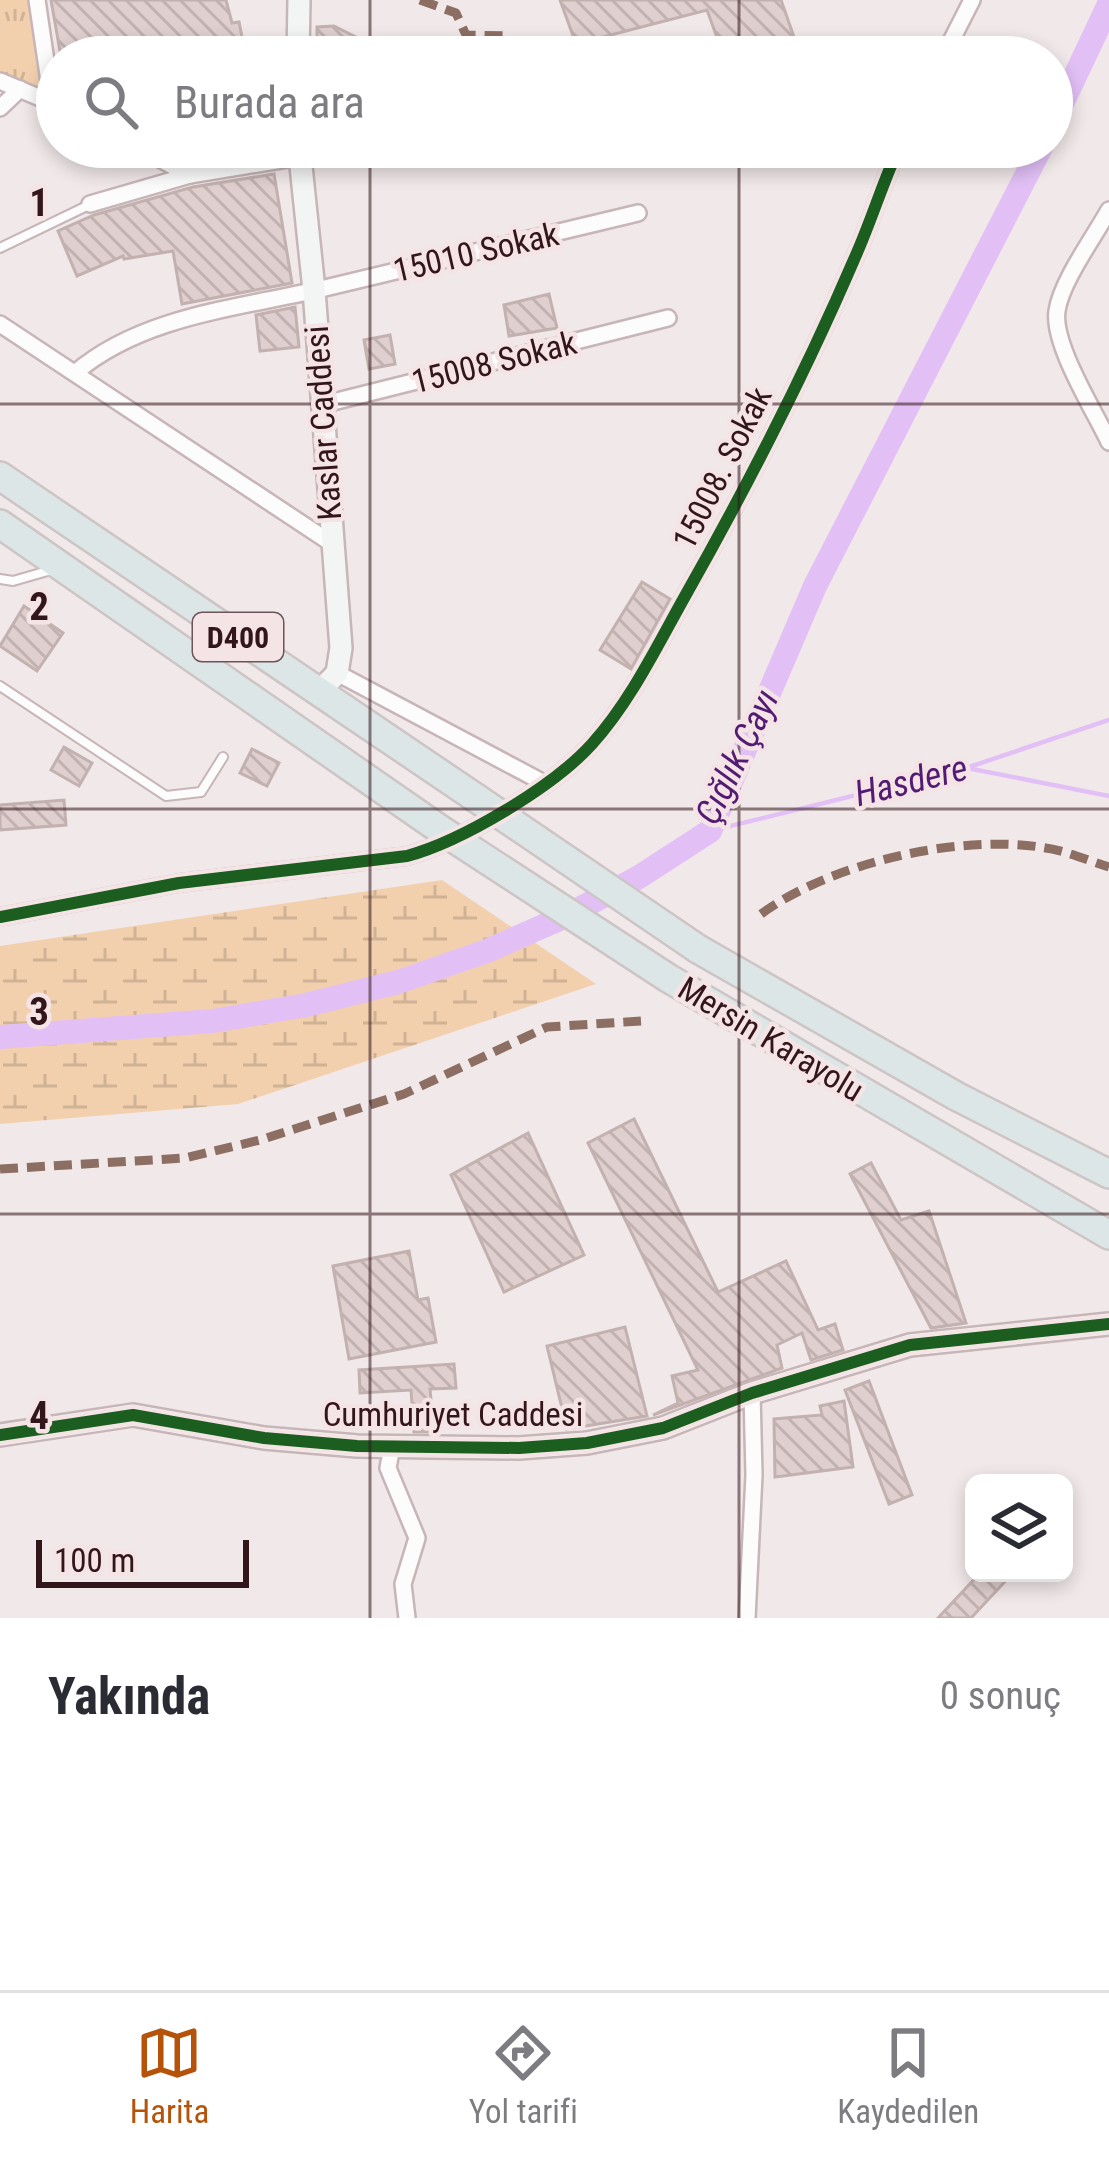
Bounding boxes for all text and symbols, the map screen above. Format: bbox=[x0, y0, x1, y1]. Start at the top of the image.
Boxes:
search box bbox=[36, 36, 1073, 168]
icon: search bbox=[78, 69, 144, 135]
text: Burada ara bbox=[174, 76, 365, 129]
text: 1 bbox=[29, 180, 49, 226]
street label: 15010 Sokak bbox=[390, 214, 562, 290]
street label: 15008 Sokak bbox=[408, 323, 580, 401]
street label: Kaslar Caddesi bbox=[297, 324, 349, 522]
street label: 15008. Sokak bbox=[664, 380, 780, 556]
text: 2 bbox=[29, 584, 49, 630]
road number: D400 bbox=[193, 613, 283, 661]
water label: Çığlık Çayı bbox=[686, 683, 788, 831]
water label: Hasdere bbox=[850, 747, 972, 815]
street label: Mersin Karayolu bbox=[671, 968, 871, 1110]
text: 3 bbox=[29, 989, 49, 1035]
text: 4 bbox=[29, 1393, 49, 1439]
street label: Cumhuriyet Caddesi bbox=[323, 1395, 583, 1434]
map controls bbox=[965, 1474, 1073, 1582]
button: layers bbox=[965, 1474, 1073, 1582]
scale bar bbox=[36, 1534, 249, 1587]
text: 100 m bbox=[54, 1541, 135, 1580]
text: Yakında bbox=[48, 1667, 210, 1726]
text: 0 sonuç bbox=[940, 1673, 1061, 1719]
tab: Harita bbox=[130, 2020, 209, 2131]
tab: Yol tarifi bbox=[469, 2020, 578, 2131]
tab: Kaydedilen bbox=[837, 2020, 979, 2131]

